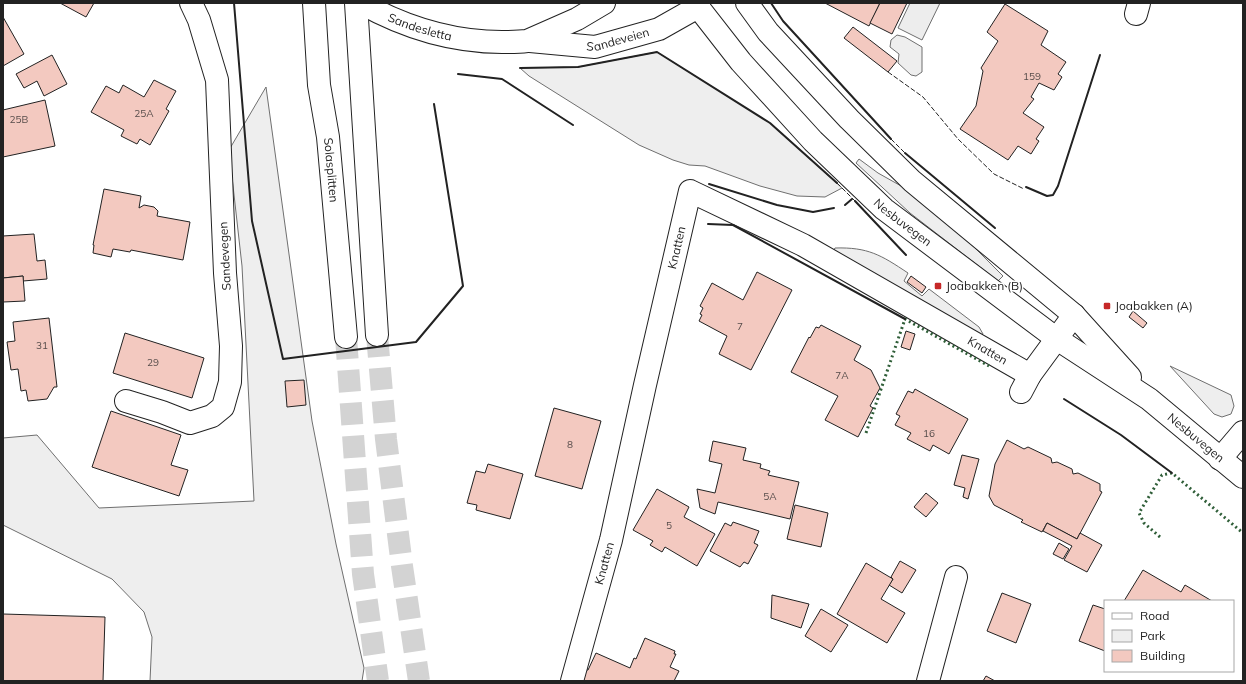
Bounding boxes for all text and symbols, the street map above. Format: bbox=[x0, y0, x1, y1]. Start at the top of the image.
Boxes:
street label: Sandesletta bbox=[386, 9, 453, 44]
street label: Sandeveien bbox=[586, 24, 651, 54]
house number: 159 bbox=[1023, 70, 1041, 83]
house number: 25A bbox=[134, 107, 154, 120]
house number: 25B bbox=[10, 113, 29, 126]
street label: Solasplitten bbox=[321, 137, 342, 203]
street label: Nesbuvegen bbox=[871, 195, 935, 249]
street label: Sandevegen bbox=[215, 221, 234, 291]
street label: Knatten bbox=[664, 225, 689, 270]
place label: Joabakken (B) bbox=[946, 278, 1023, 293]
marker: Joabakken (B) bbox=[933, 281, 943, 291]
place label: Joabakken (A) bbox=[1115, 298, 1193, 313]
marker: Joabakken (A) bbox=[1102, 301, 1112, 311]
house number: 7 bbox=[737, 320, 743, 333]
street label: Knatten bbox=[965, 333, 1010, 368]
house number: 31 bbox=[36, 339, 48, 352]
house number: 29 bbox=[147, 356, 159, 369]
house number: 7A bbox=[835, 369, 849, 382]
street label: Nesbuvegen bbox=[1165, 410, 1228, 465]
house number: 16 bbox=[923, 427, 935, 440]
house number: 8 bbox=[567, 438, 573, 451]
house number: 5A bbox=[763, 490, 777, 503]
house number: 5 bbox=[666, 519, 672, 532]
street label: Knatten bbox=[591, 540, 617, 586]
legend bbox=[1104, 600, 1234, 672]
text: Road bbox=[1140, 608, 1169, 623]
text: Park bbox=[1140, 628, 1166, 643]
text: Building bbox=[1140, 648, 1185, 663]

